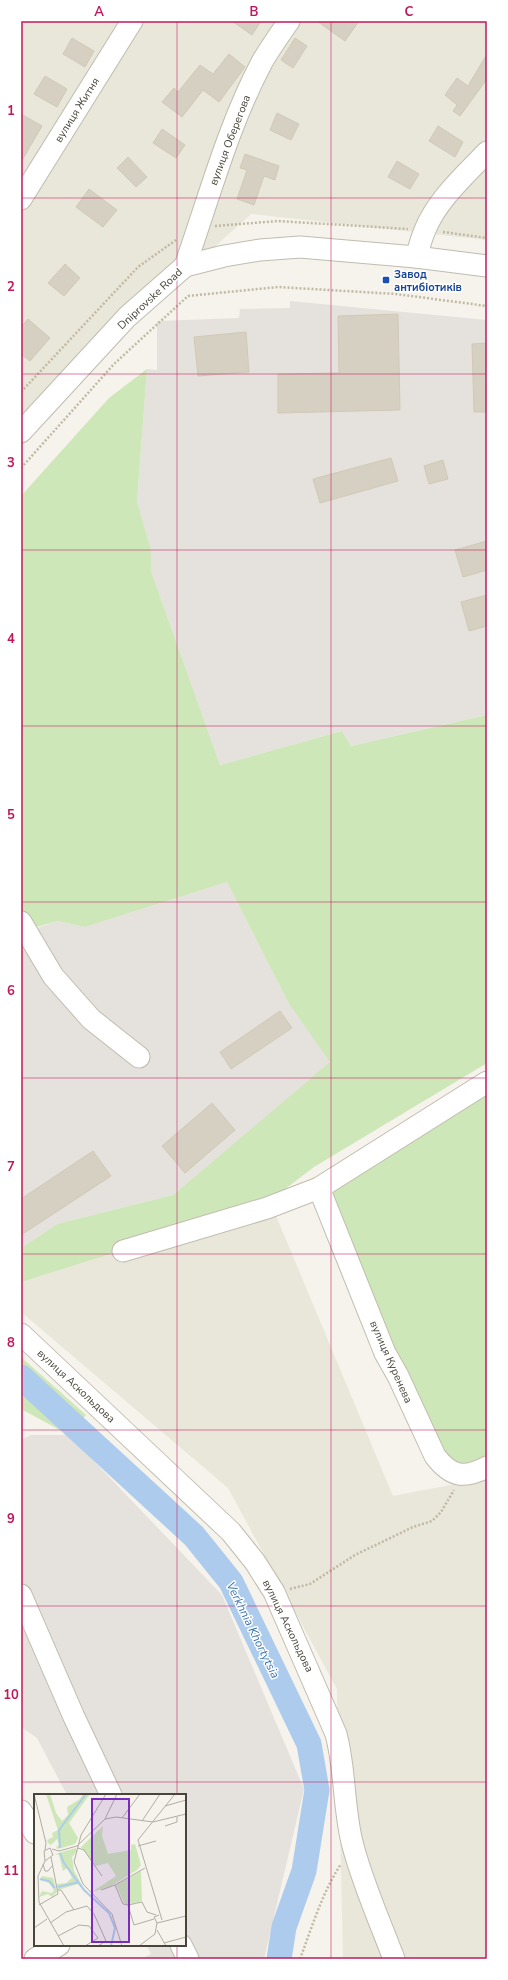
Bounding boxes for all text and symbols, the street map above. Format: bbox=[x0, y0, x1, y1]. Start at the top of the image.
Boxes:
text: A bbox=[94, 3, 104, 21]
text: B bbox=[250, 3, 259, 21]
text: C bbox=[405, 3, 414, 21]
street label: вулиця Житня bbox=[51, 75, 103, 145]
street label: вулиця Оберегова bbox=[206, 93, 254, 187]
text: 1 bbox=[7, 102, 15, 120]
street label: Dniprovske Road bbox=[114, 265, 186, 333]
place label: Завод антибіотиків bbox=[394, 267, 462, 295]
marker: Завод антибіотиків bbox=[381, 275, 391, 285]
text: 2 bbox=[7, 278, 15, 296]
text: 3 bbox=[7, 454, 15, 472]
text: 4 bbox=[7, 630, 15, 648]
text: 5 bbox=[7, 806, 15, 824]
text: 6 bbox=[7, 982, 15, 1000]
text: 7 bbox=[7, 1158, 15, 1176]
street label: вулиця Куренева bbox=[366, 1318, 416, 1406]
text: 8 bbox=[7, 1334, 15, 1352]
street label: вулиця Аскольдова bbox=[34, 1346, 118, 1426]
text: 9 bbox=[7, 1510, 15, 1528]
street label: вулиця Аскольдова bbox=[259, 1577, 317, 1675]
water label: Verkhnia Khortytsia bbox=[223, 1579, 283, 1681]
text: 10 bbox=[3, 1686, 19, 1704]
inset map bbox=[34, 1794, 186, 1946]
text: 11 bbox=[3, 1862, 19, 1880]

